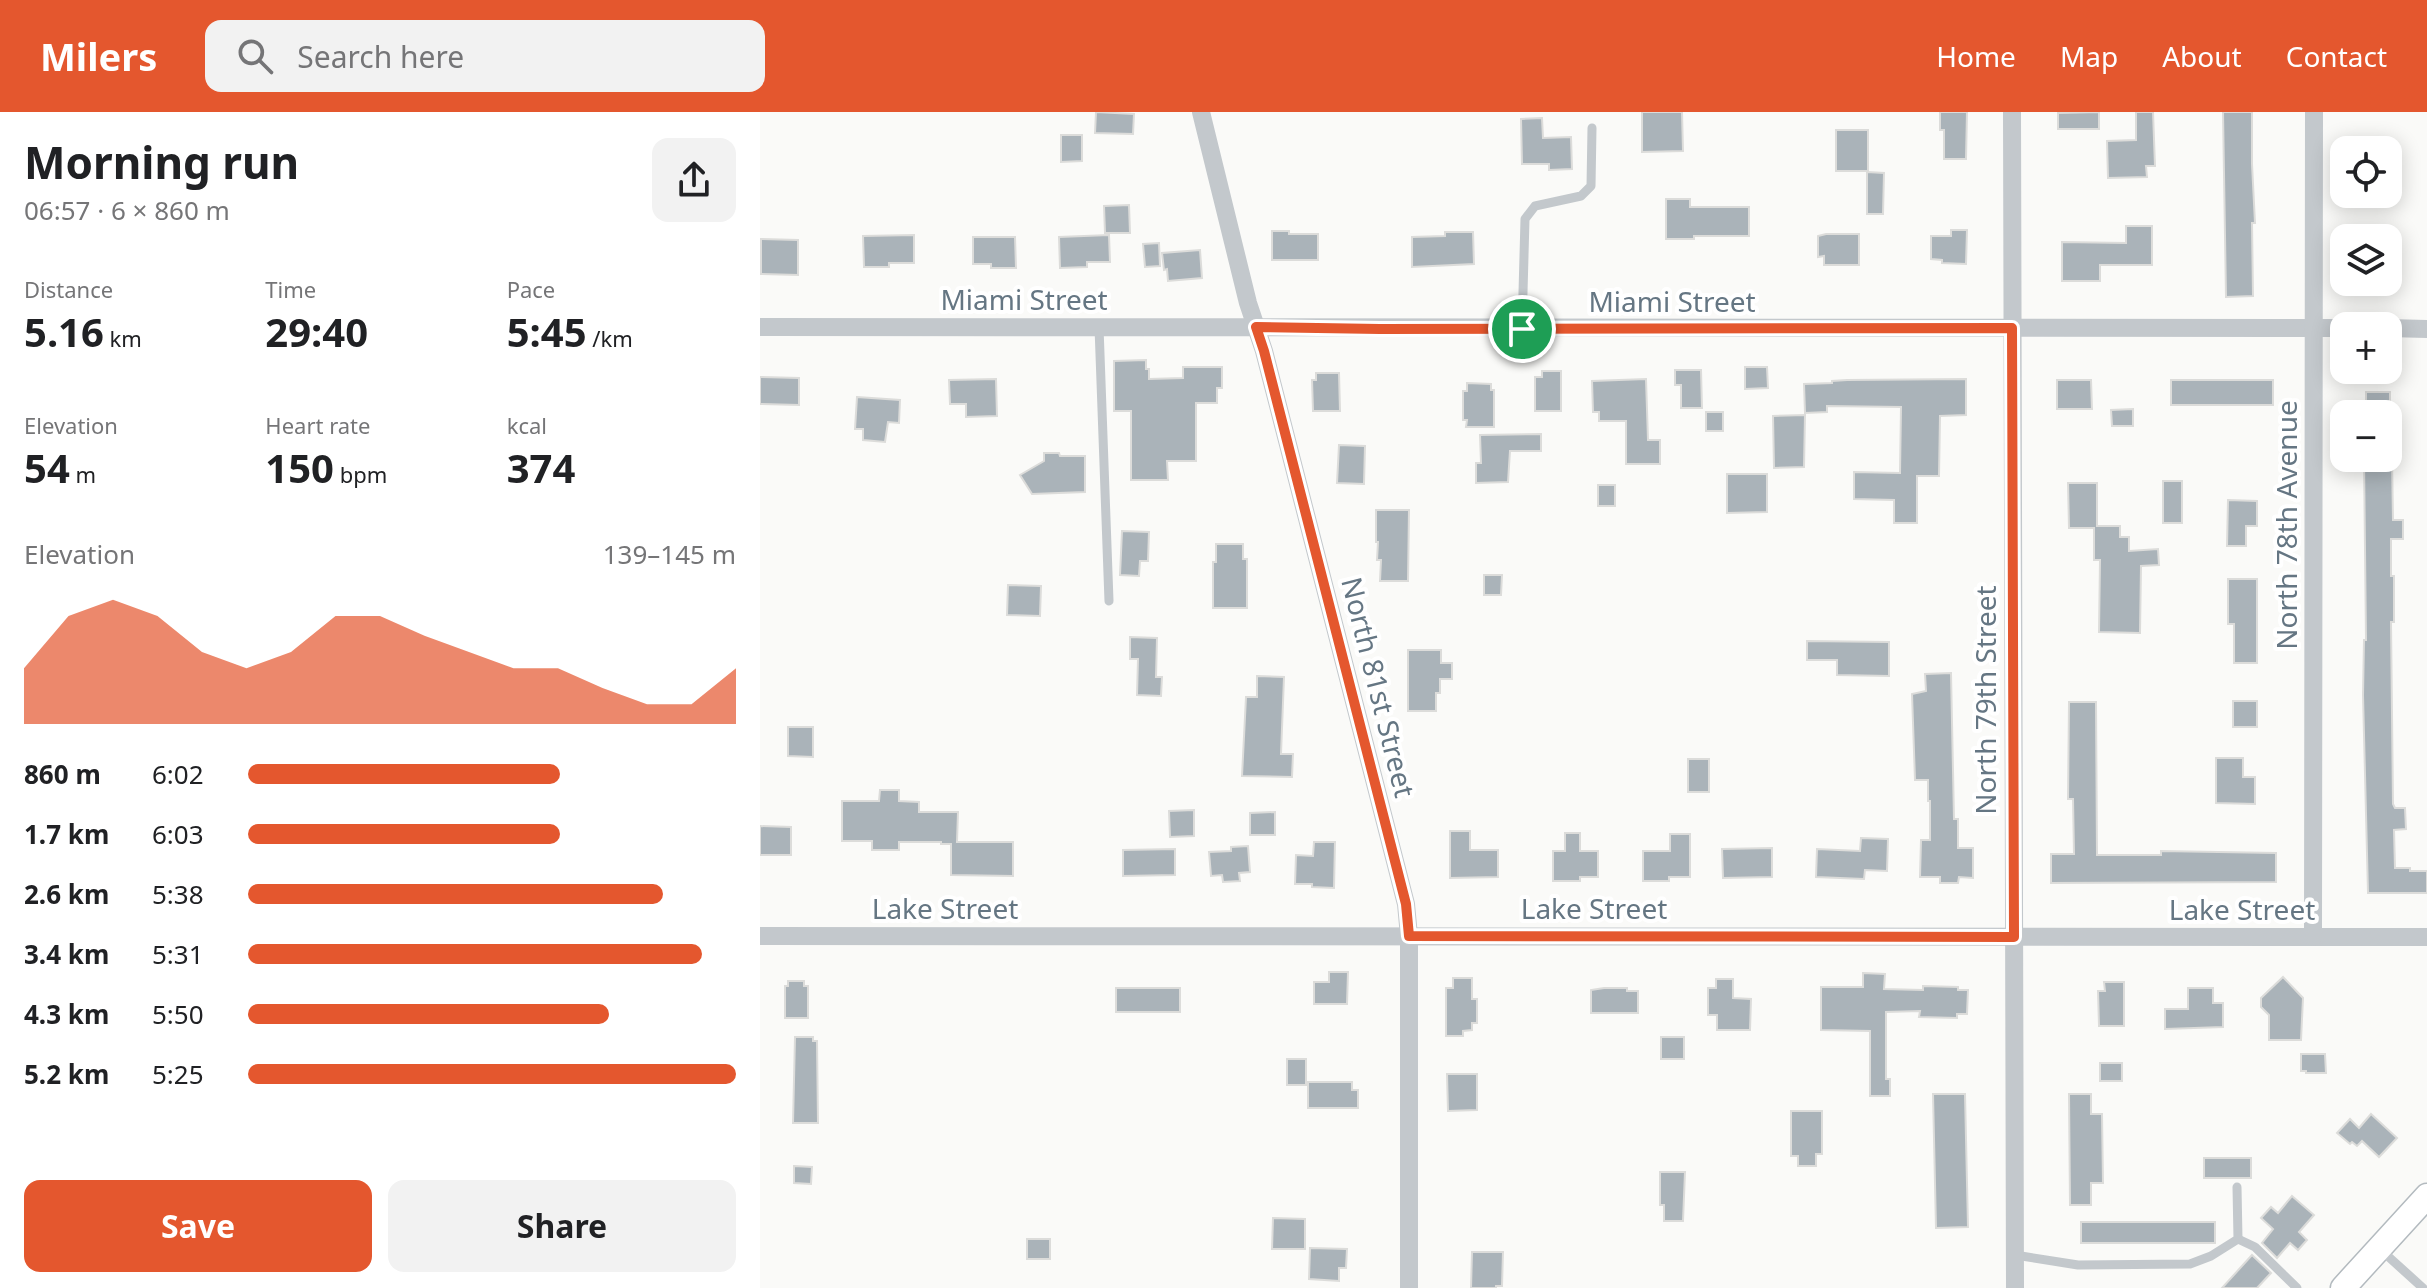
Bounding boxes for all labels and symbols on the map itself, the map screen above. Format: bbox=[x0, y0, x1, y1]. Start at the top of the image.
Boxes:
street label: Miami Street bbox=[940, 280, 1108, 318]
street label: Miami Street bbox=[1588, 282, 1756, 320]
pin bbox=[1488, 295, 1556, 363]
street label: North 78th Avenue bbox=[2267, 400, 2305, 650]
street label: North 81st Street bbox=[1333, 573, 1425, 801]
street label: North 79th Street bbox=[1966, 585, 2004, 815]
street label: Lake Street bbox=[872, 889, 1018, 927]
street label: Lake Street bbox=[1521, 889, 1667, 927]
street label: Lake Street bbox=[2169, 890, 2315, 928]

